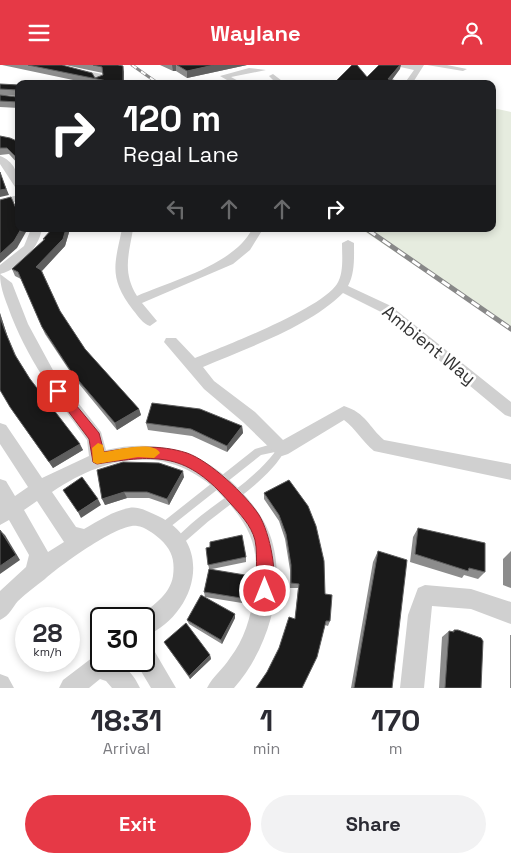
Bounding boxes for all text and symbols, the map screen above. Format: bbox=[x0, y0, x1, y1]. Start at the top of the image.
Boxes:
icon: menu bbox=[25, 19, 53, 47]
text: Waylane bbox=[210, 19, 301, 47]
icon: person bbox=[458, 19, 486, 47]
text: 120 m bbox=[123, 97, 221, 141]
icon: right bbox=[40, 100, 105, 165]
text: Regal Lane bbox=[123, 140, 239, 168]
icon: left bbox=[162, 195, 190, 223]
icon: ahead bbox=[215, 195, 243, 223]
icon: ahead bbox=[268, 195, 296, 223]
icon: right bbox=[321, 195, 349, 223]
street label: Ambient Way bbox=[378, 300, 481, 389]
pin bbox=[37, 370, 79, 412]
icon: arrive bbox=[44, 377, 72, 405]
position arrow bbox=[238, 564, 290, 616]
speed limit sign: 30 bbox=[90, 607, 155, 672]
text: 28 bbox=[33, 617, 62, 649]
text: km/h bbox=[33, 644, 62, 660]
text: 18:31 bbox=[91, 701, 162, 740]
text: 1 bbox=[260, 701, 273, 740]
text: 170 bbox=[371, 701, 420, 740]
text: Arrival bbox=[103, 738, 150, 759]
text: min bbox=[253, 738, 280, 759]
text: m bbox=[389, 738, 403, 759]
button: Exit bbox=[25, 795, 251, 853]
button: Share bbox=[261, 795, 486, 853]

